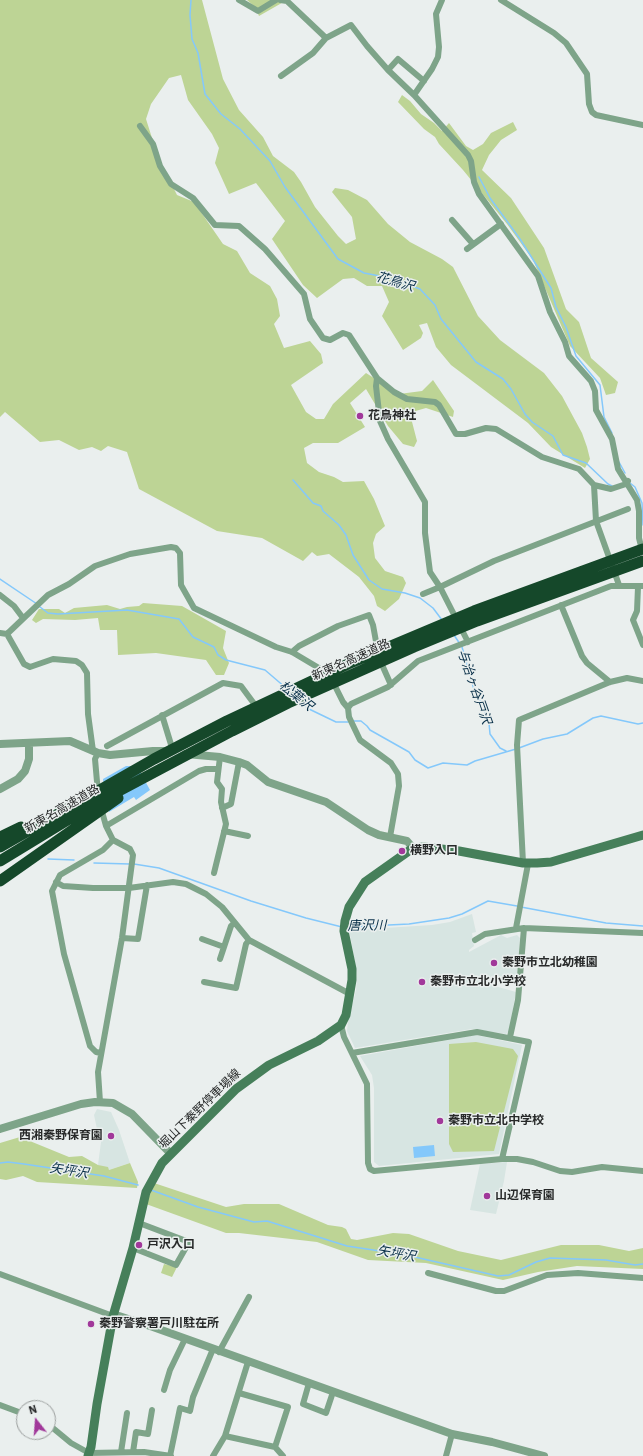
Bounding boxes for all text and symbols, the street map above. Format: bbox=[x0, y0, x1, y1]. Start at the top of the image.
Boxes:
water label: 花鳥沢 bbox=[374, 269, 416, 295]
place label: 花鳥神社 bbox=[368, 409, 416, 423]
marker: 花鳥神社 bbox=[355, 411, 365, 421]
street label: 新東名高速道路 bbox=[310, 636, 392, 684]
water label: 与治ヶ谷戸沢 bbox=[454, 648, 494, 726]
water label: 松葉沢 bbox=[276, 678, 316, 714]
street label: 新東名高速道路 bbox=[22, 782, 102, 836]
place label: 横野入口 bbox=[410, 844, 458, 858]
marker: 横野入口 bbox=[397, 846, 407, 856]
water label: 唐沢川 bbox=[347, 918, 387, 934]
place label: 秦野市立北幼稚園 bbox=[502, 956, 598, 970]
marker: 秦野市立北幼稚園 bbox=[489, 958, 499, 968]
place label: 秦野市立北小学校 bbox=[430, 975, 526, 989]
marker: 秦野市立北小学校 bbox=[417, 977, 427, 987]
street label: 堀山下秦野停車場線 bbox=[156, 1066, 244, 1152]
place label: 秦野市立北中学校 bbox=[448, 1114, 544, 1128]
marker: 秦野市立北中学校 bbox=[435, 1116, 445, 1126]
place label: 西湘秦野保育園 bbox=[19, 1129, 103, 1143]
marker: 西湘秦野保育園 bbox=[106, 1131, 116, 1141]
water label: 矢坪沢 bbox=[49, 1160, 89, 1182]
place label: 山辺保育園 bbox=[495, 1189, 555, 1203]
marker: 山辺保育園 bbox=[482, 1191, 492, 1201]
place label: 戸沢入口 bbox=[147, 1238, 195, 1252]
marker: 戸沢入口 bbox=[134, 1240, 144, 1250]
water label: 矢坪沢 bbox=[375, 1243, 417, 1265]
place label: 秦野警察署戸川駐在所 bbox=[99, 1317, 219, 1331]
marker: 秦野警察署戸川駐在所 bbox=[86, 1319, 96, 1329]
north arrow bbox=[16, 1400, 56, 1440]
text: N bbox=[27, 1402, 39, 1417]

